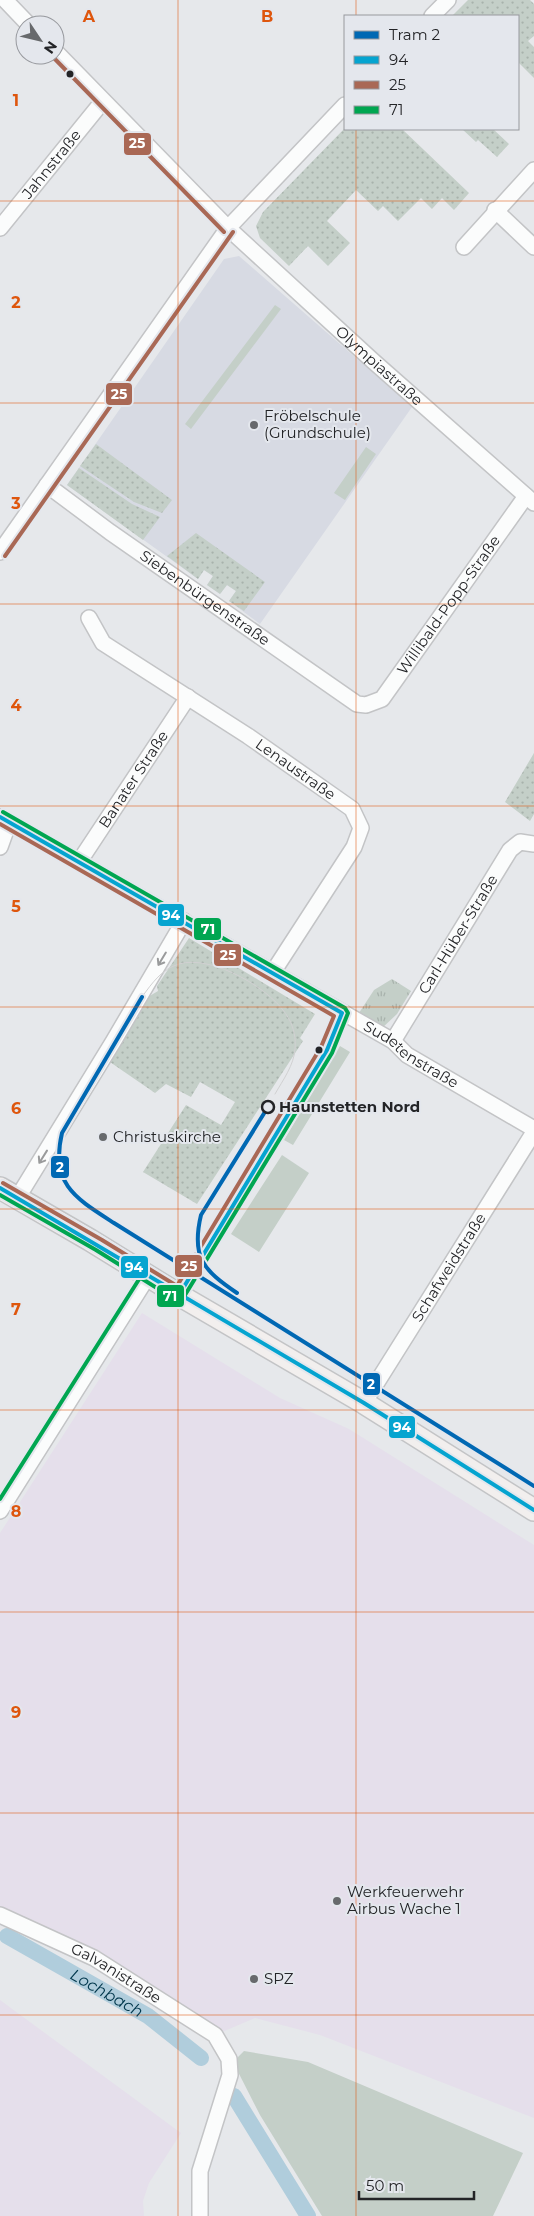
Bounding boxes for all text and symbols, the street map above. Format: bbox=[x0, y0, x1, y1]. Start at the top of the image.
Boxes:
text: A bbox=[82, 7, 96, 26]
text: B bbox=[261, 7, 273, 26]
north arrow bbox=[15, 15, 65, 65]
legend bbox=[344, 15, 519, 130]
text: Tram 2 bbox=[389, 25, 440, 44]
text: N bbox=[40, 38, 61, 57]
text: 94 bbox=[389, 50, 408, 69]
unlabelled marker bbox=[65, 69, 75, 79]
text: 25 bbox=[389, 75, 406, 94]
text: 1 bbox=[13, 91, 19, 110]
text: 71 bbox=[389, 100, 403, 119]
street label: Jahnstraße bbox=[17, 126, 85, 203]
line badge: 25 bbox=[123, 132, 152, 156]
text: 25 bbox=[129, 134, 145, 152]
text: 2 bbox=[11, 293, 21, 312]
street label: Olympiastraße bbox=[332, 322, 427, 409]
line badge: 25 bbox=[105, 382, 133, 406]
text: 25 bbox=[111, 385, 127, 403]
place label: Fröbelschule (Grundschule) bbox=[264, 406, 371, 442]
marker: Fröbelschule (Grundschule) bbox=[248, 419, 260, 431]
text: 3 bbox=[10, 494, 21, 513]
street label: Willibald-Popp-Straße bbox=[392, 531, 504, 678]
street label: Siebenbürgenstraße bbox=[136, 546, 274, 649]
text: 4 bbox=[10, 696, 22, 715]
street label: Banater Straße bbox=[94, 727, 172, 831]
street label: Lenaustraße bbox=[252, 734, 340, 804]
street label: Carl-Hüber-Straße bbox=[414, 871, 502, 997]
text: 5 bbox=[11, 897, 21, 916]
line badge: 94 bbox=[157, 903, 185, 927]
text: 94 bbox=[162, 906, 181, 924]
line badge: 71 bbox=[193, 917, 222, 941]
text: 71 bbox=[201, 920, 215, 938]
line badge: 25 bbox=[213, 943, 242, 967]
text: 25 bbox=[220, 946, 236, 964]
one-way arrow bbox=[157, 951, 167, 965]
street label: Sudetenstraße bbox=[360, 1016, 462, 1092]
unlabelled marker bbox=[314, 1045, 324, 1055]
place label: Haunstetten Nord bbox=[279, 1097, 420, 1116]
text: 6 bbox=[11, 1099, 21, 1118]
marker: Haunstetten Nord bbox=[261, 1100, 275, 1114]
place label: Christuskirche bbox=[113, 1127, 221, 1146]
marker: Christuskirche bbox=[97, 1131, 109, 1143]
one-way arrow bbox=[37, 1150, 47, 1164]
line badge: 2 bbox=[50, 1155, 70, 1179]
text: 2 bbox=[56, 1158, 64, 1176]
street label: Schafweidstraße bbox=[407, 1209, 490, 1325]
line badge: 25 bbox=[174, 1254, 203, 1278]
line badge: 94 bbox=[120, 1255, 149, 1279]
text: 25 bbox=[181, 1257, 197, 1275]
text: 94 bbox=[125, 1258, 144, 1276]
line badge: 71 bbox=[156, 1284, 185, 1308]
text: 71 bbox=[163, 1287, 177, 1305]
text: 7 bbox=[11, 1300, 21, 1319]
line badge: 2 bbox=[362, 1372, 381, 1396]
text: 2 bbox=[367, 1375, 375, 1393]
line badge: 94 bbox=[388, 1415, 416, 1439]
text: 94 bbox=[393, 1418, 412, 1436]
text: 8 bbox=[11, 1502, 21, 1521]
text: 9 bbox=[11, 1703, 21, 1722]
place label: Werkfeuerwehr Airbus Wache 1 bbox=[347, 1882, 464, 1918]
marker: Werkfeuerwehr Airbus Wache 1 bbox=[331, 1895, 343, 1907]
street label: Galvanistraße bbox=[68, 1939, 165, 2007]
water label: Lochbach bbox=[67, 1965, 146, 2021]
place label: SPZ bbox=[264, 1969, 294, 1988]
marker: SPZ bbox=[248, 1973, 260, 1985]
scale bar bbox=[359, 2168, 474, 2200]
text: 50 m bbox=[366, 2176, 404, 2195]

